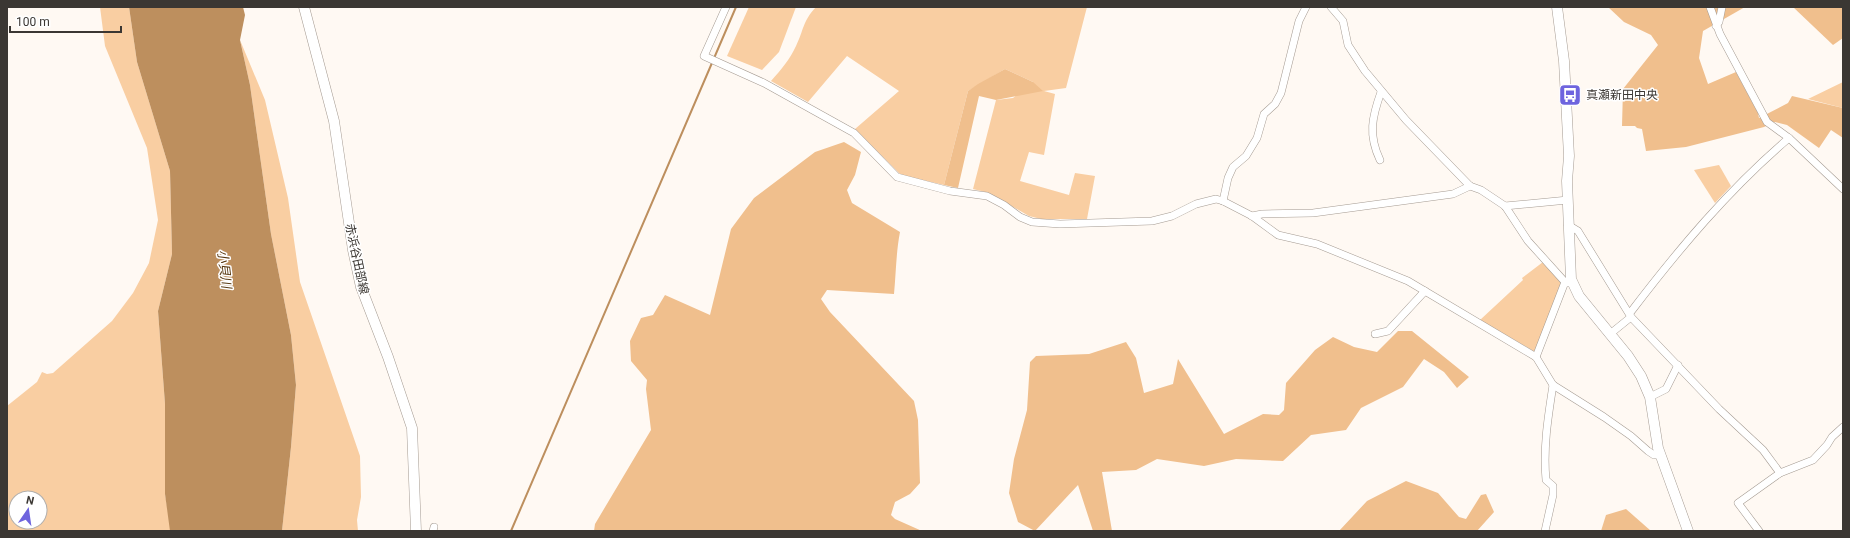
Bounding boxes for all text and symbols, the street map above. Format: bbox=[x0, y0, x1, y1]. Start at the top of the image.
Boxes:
scale bar bbox=[10, 8, 121, 34]
text: 100 m bbox=[16, 15, 50, 29]
bus stop icon: 真瀬新田中央 bbox=[1557, 82, 1583, 108]
place label: 真瀬新田中央 bbox=[1586, 88, 1658, 102]
street label: 赤浜谷田部線 bbox=[343, 222, 371, 296]
water label: 小貝川 bbox=[215, 249, 235, 291]
north arrow bbox=[8, 490, 48, 530]
text: N bbox=[25, 494, 36, 508]

